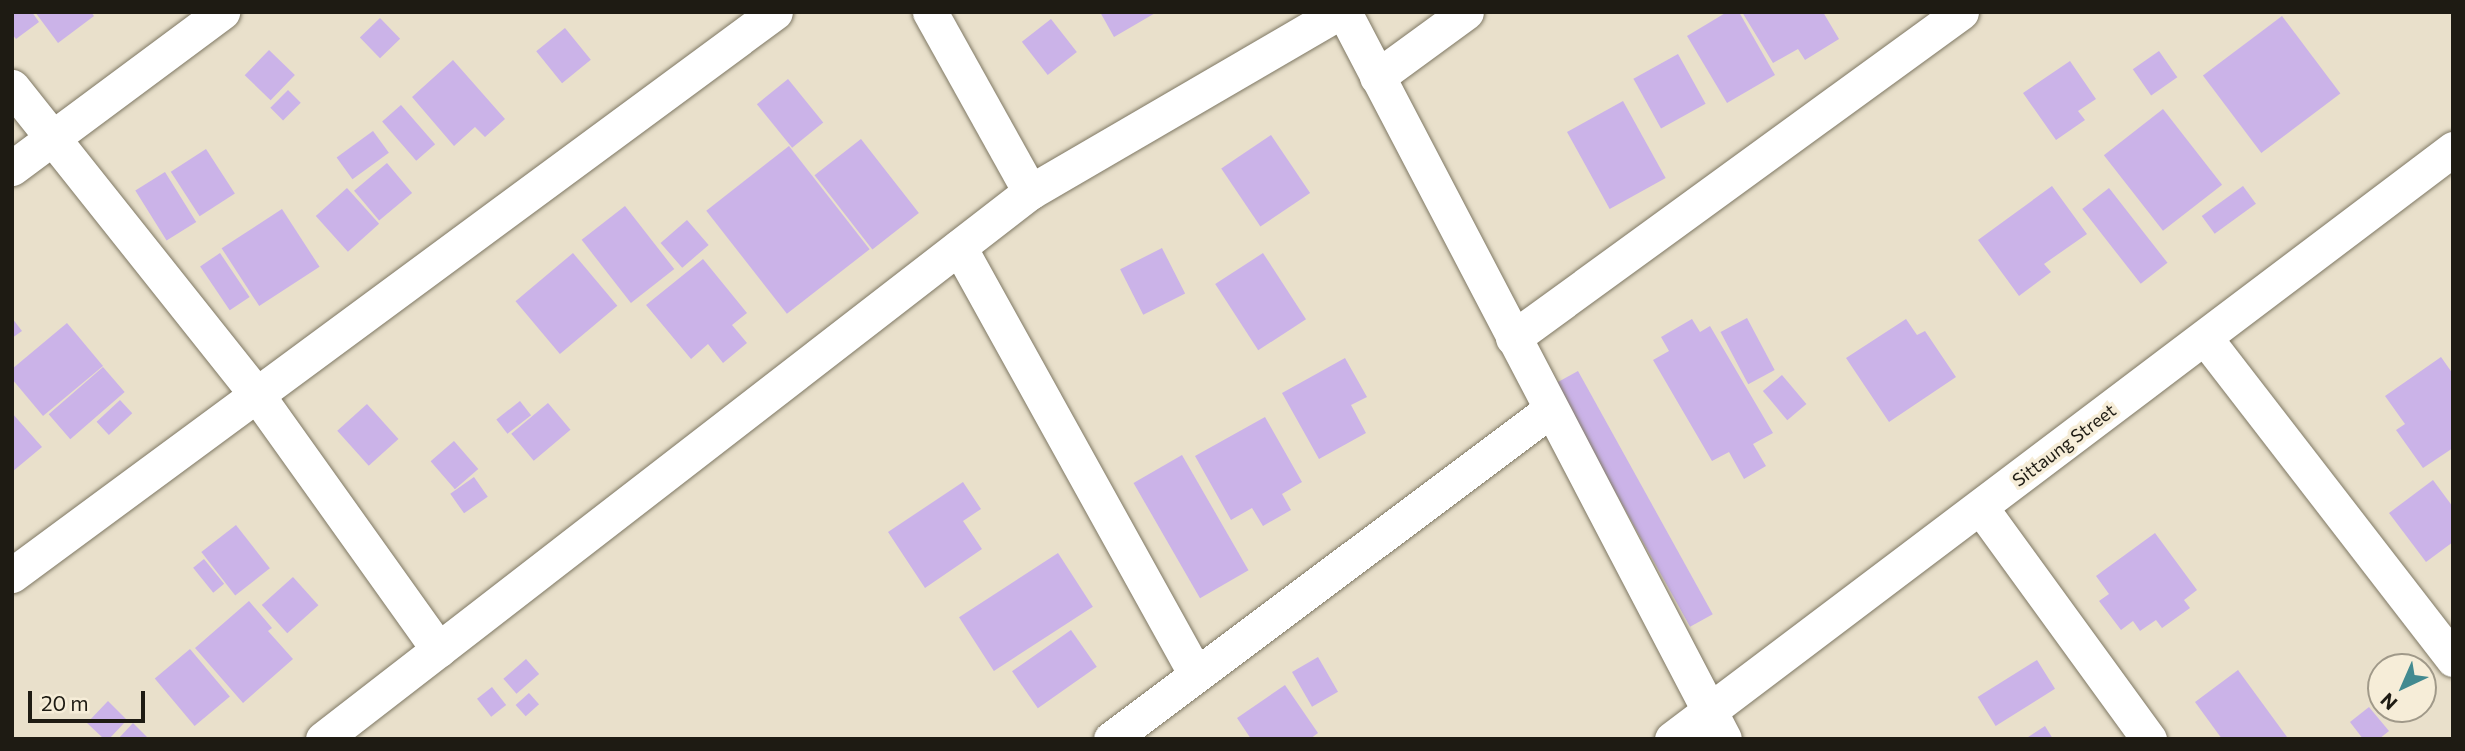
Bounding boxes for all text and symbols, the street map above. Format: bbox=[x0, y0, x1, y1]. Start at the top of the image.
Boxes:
street label: Sittaung Street bbox=[2008, 399, 2120, 491]
north arrow bbox=[2367, 653, 2437, 723]
scale bar bbox=[32, 678, 149, 722]
text: N bbox=[2375, 689, 2402, 715]
text: 20 m bbox=[41, 690, 89, 715]

